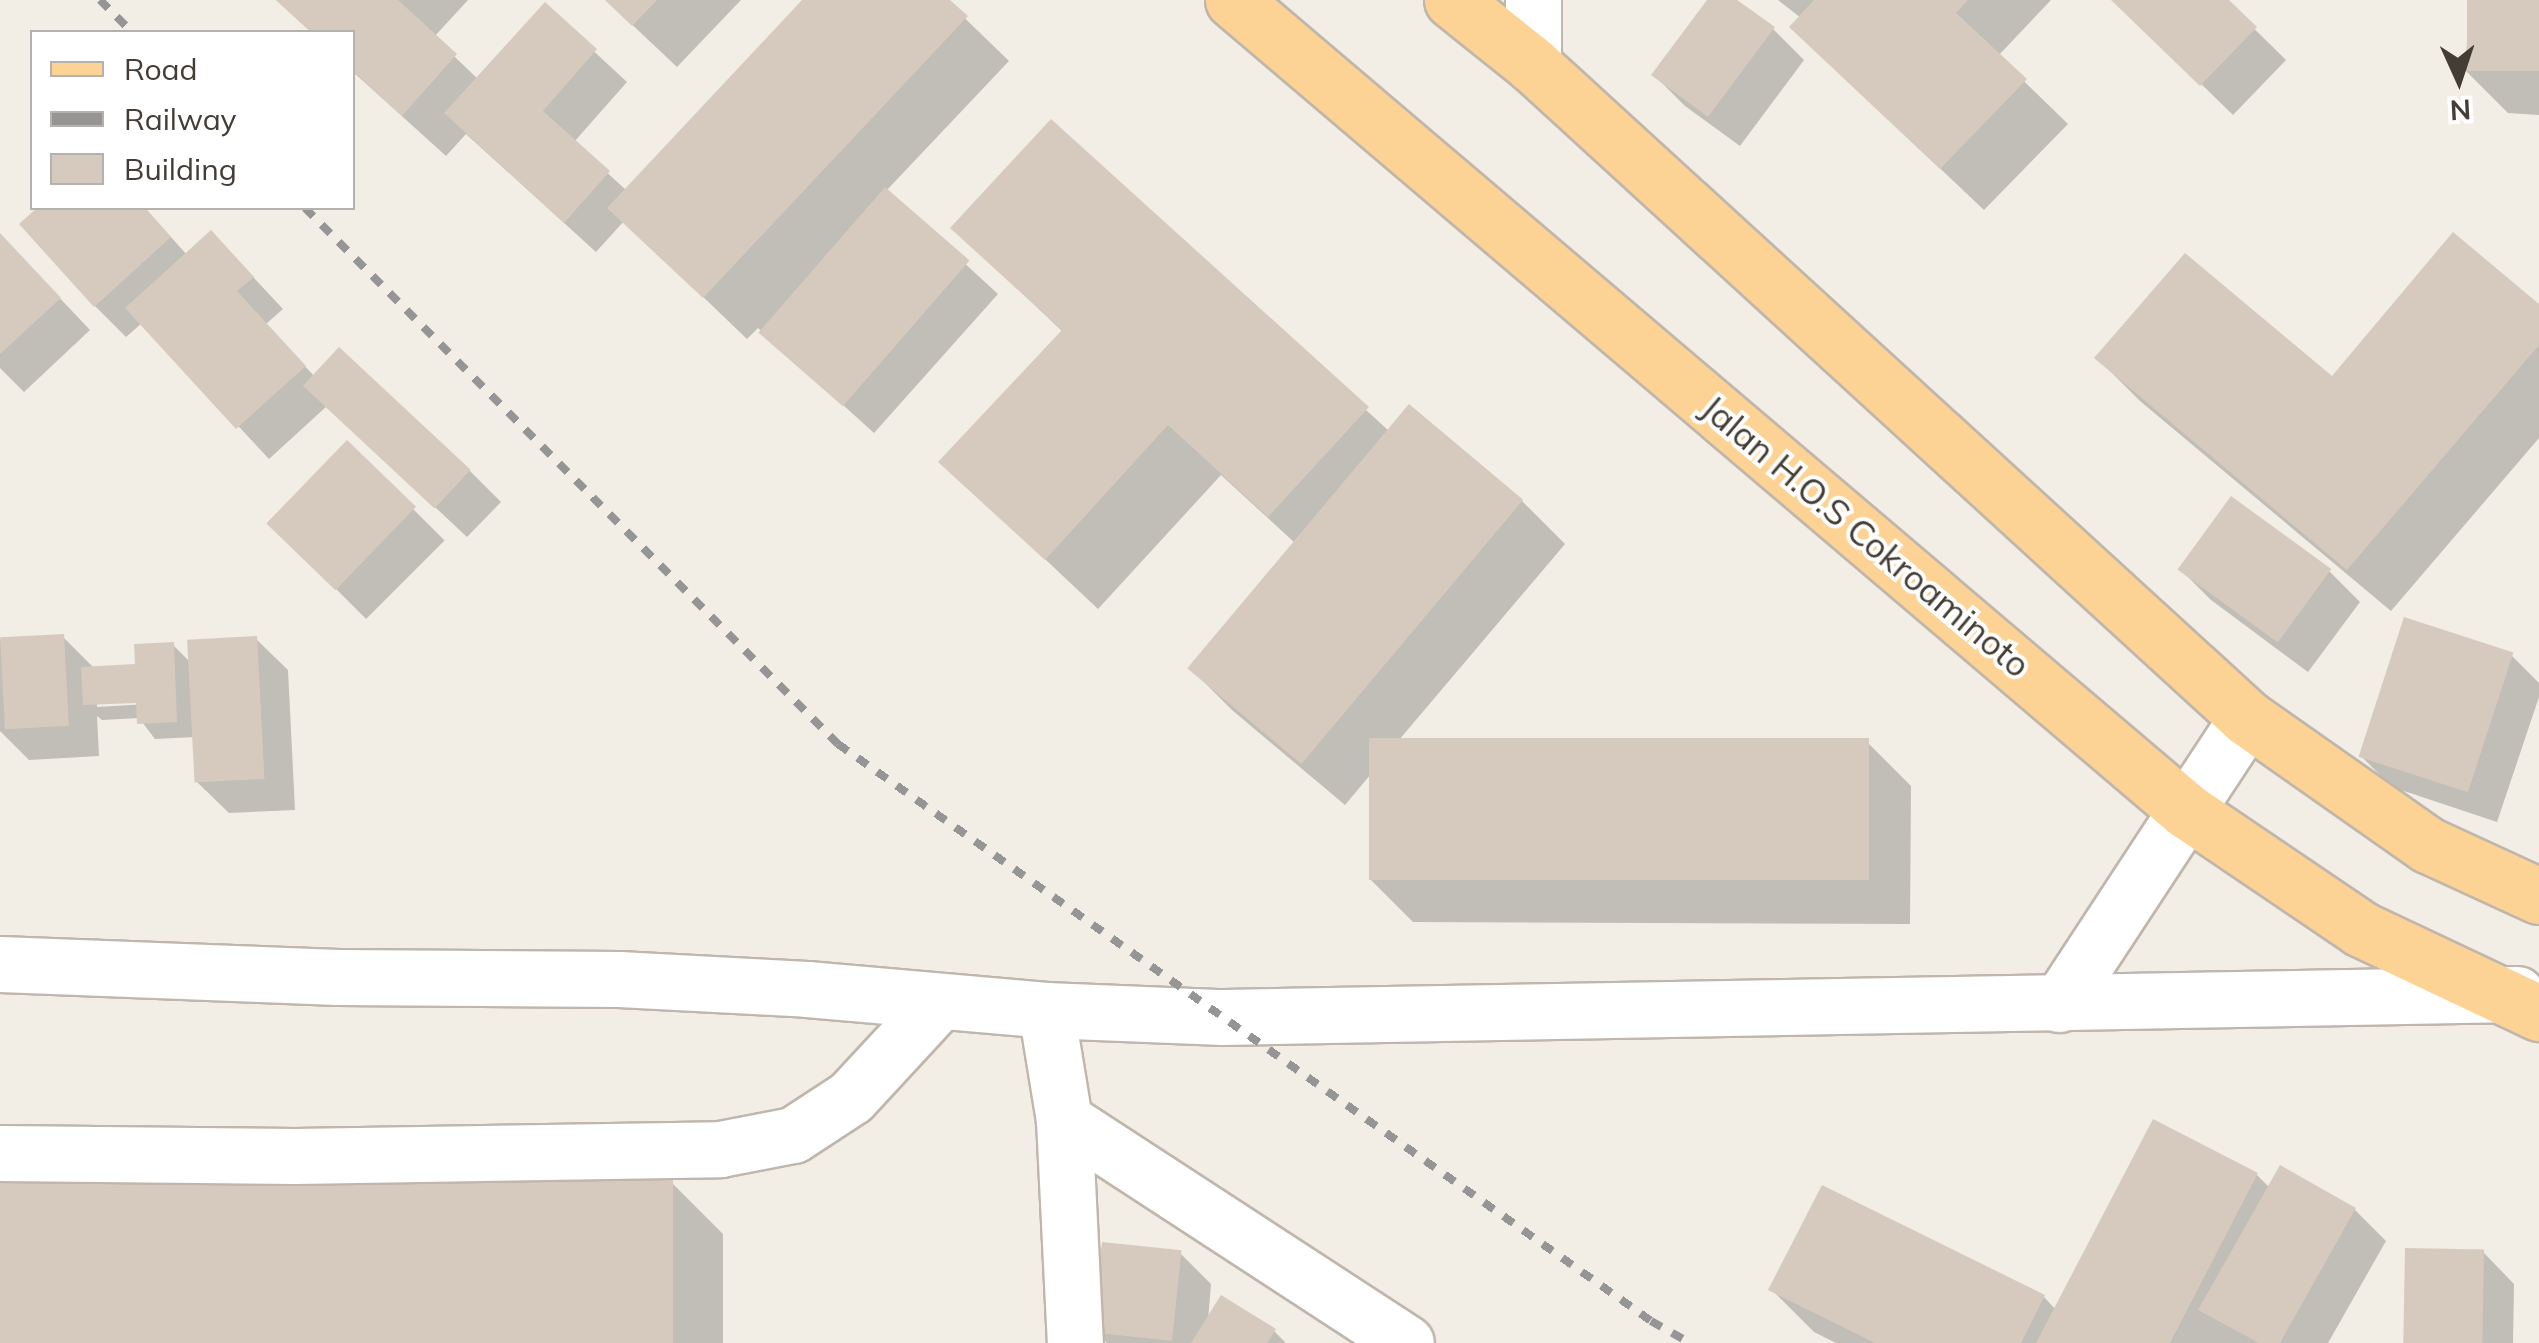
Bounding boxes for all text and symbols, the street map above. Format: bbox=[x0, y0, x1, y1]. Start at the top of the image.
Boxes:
legend bbox=[30, 30, 355, 210]
north arrow bbox=[2409, 30, 2509, 130]
text: Road bbox=[124, 50, 198, 88]
text: N bbox=[2449, 92, 2472, 128]
text: Railway bbox=[124, 100, 237, 138]
text: Building bbox=[124, 150, 237, 188]
street label: Jalan H.O.S Cokroaminoto bbox=[1693, 386, 2039, 686]

